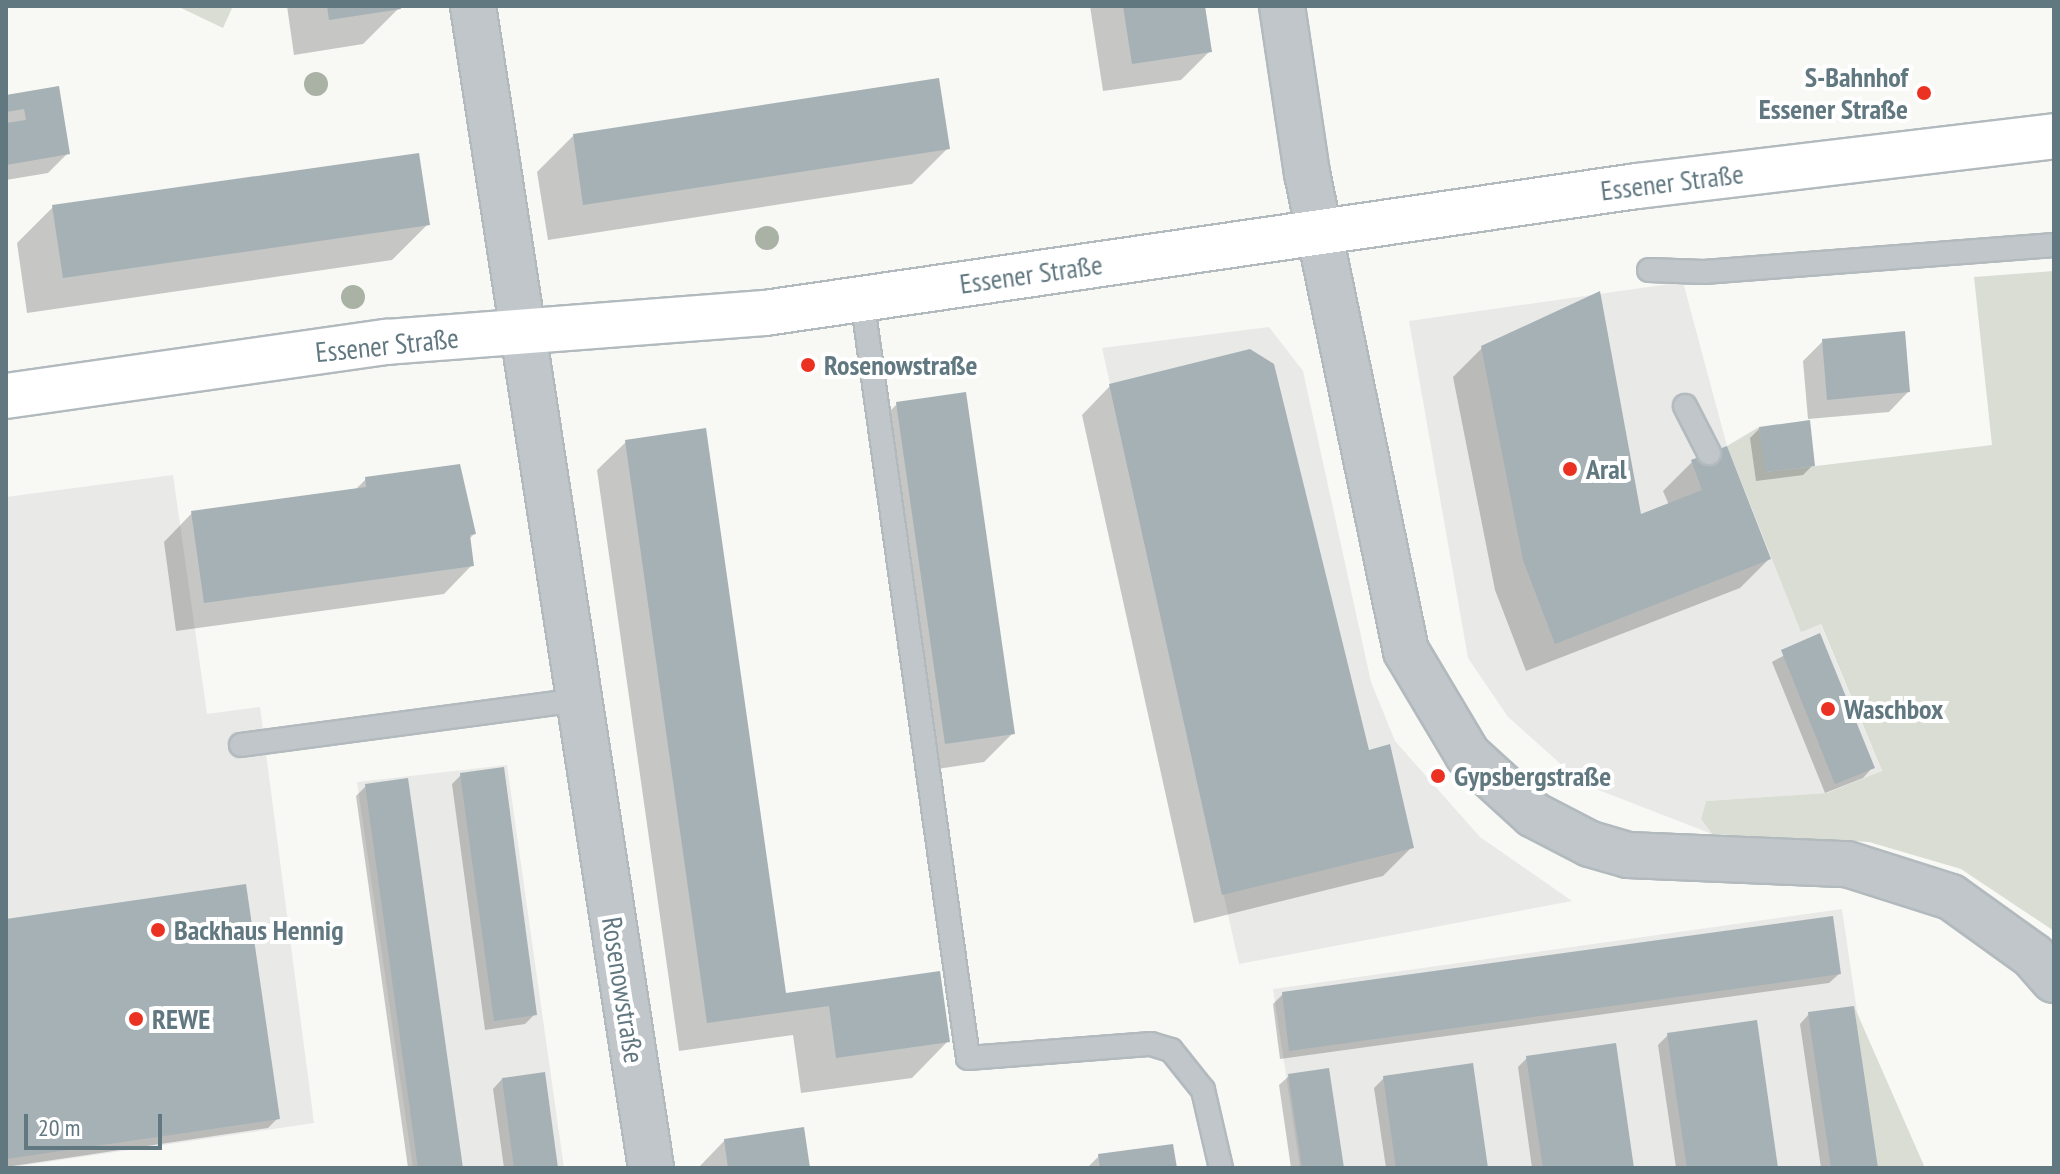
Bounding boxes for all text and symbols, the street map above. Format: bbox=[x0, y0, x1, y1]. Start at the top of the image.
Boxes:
place label: S-Bahnhof Essener Straße bbox=[1759, 60, 1908, 126]
marker: S-Bahnhof Essener Straße bbox=[1915, 84, 1933, 102]
street label: Essener Straße bbox=[1599, 157, 1745, 207]
street label: Essener Straße bbox=[957, 247, 1105, 301]
street label: Essener Straße bbox=[314, 321, 460, 369]
place label: Rosenowstraße bbox=[824, 348, 977, 382]
marker: Rosenowstraße bbox=[799, 356, 817, 374]
place label: Aral bbox=[1586, 452, 1627, 486]
marker: Aral bbox=[1561, 460, 1579, 478]
place label: Waschbox bbox=[1844, 692, 1943, 726]
marker: Waschbox bbox=[1819, 700, 1837, 718]
place label: Gypsbergstraße bbox=[1454, 759, 1611, 793]
marker: Gypsbergstraße bbox=[1429, 767, 1447, 785]
place label: Backhaus Hennig bbox=[174, 913, 344, 947]
street label: Rosenowstraße bbox=[595, 915, 651, 1065]
marker: Backhaus Hennig bbox=[149, 921, 167, 939]
place label: REWE bbox=[152, 1002, 210, 1036]
marker: REWE bbox=[127, 1010, 145, 1028]
scale bar bbox=[28, 1098, 166, 1148]
text: 20 m bbox=[38, 1112, 80, 1143]

